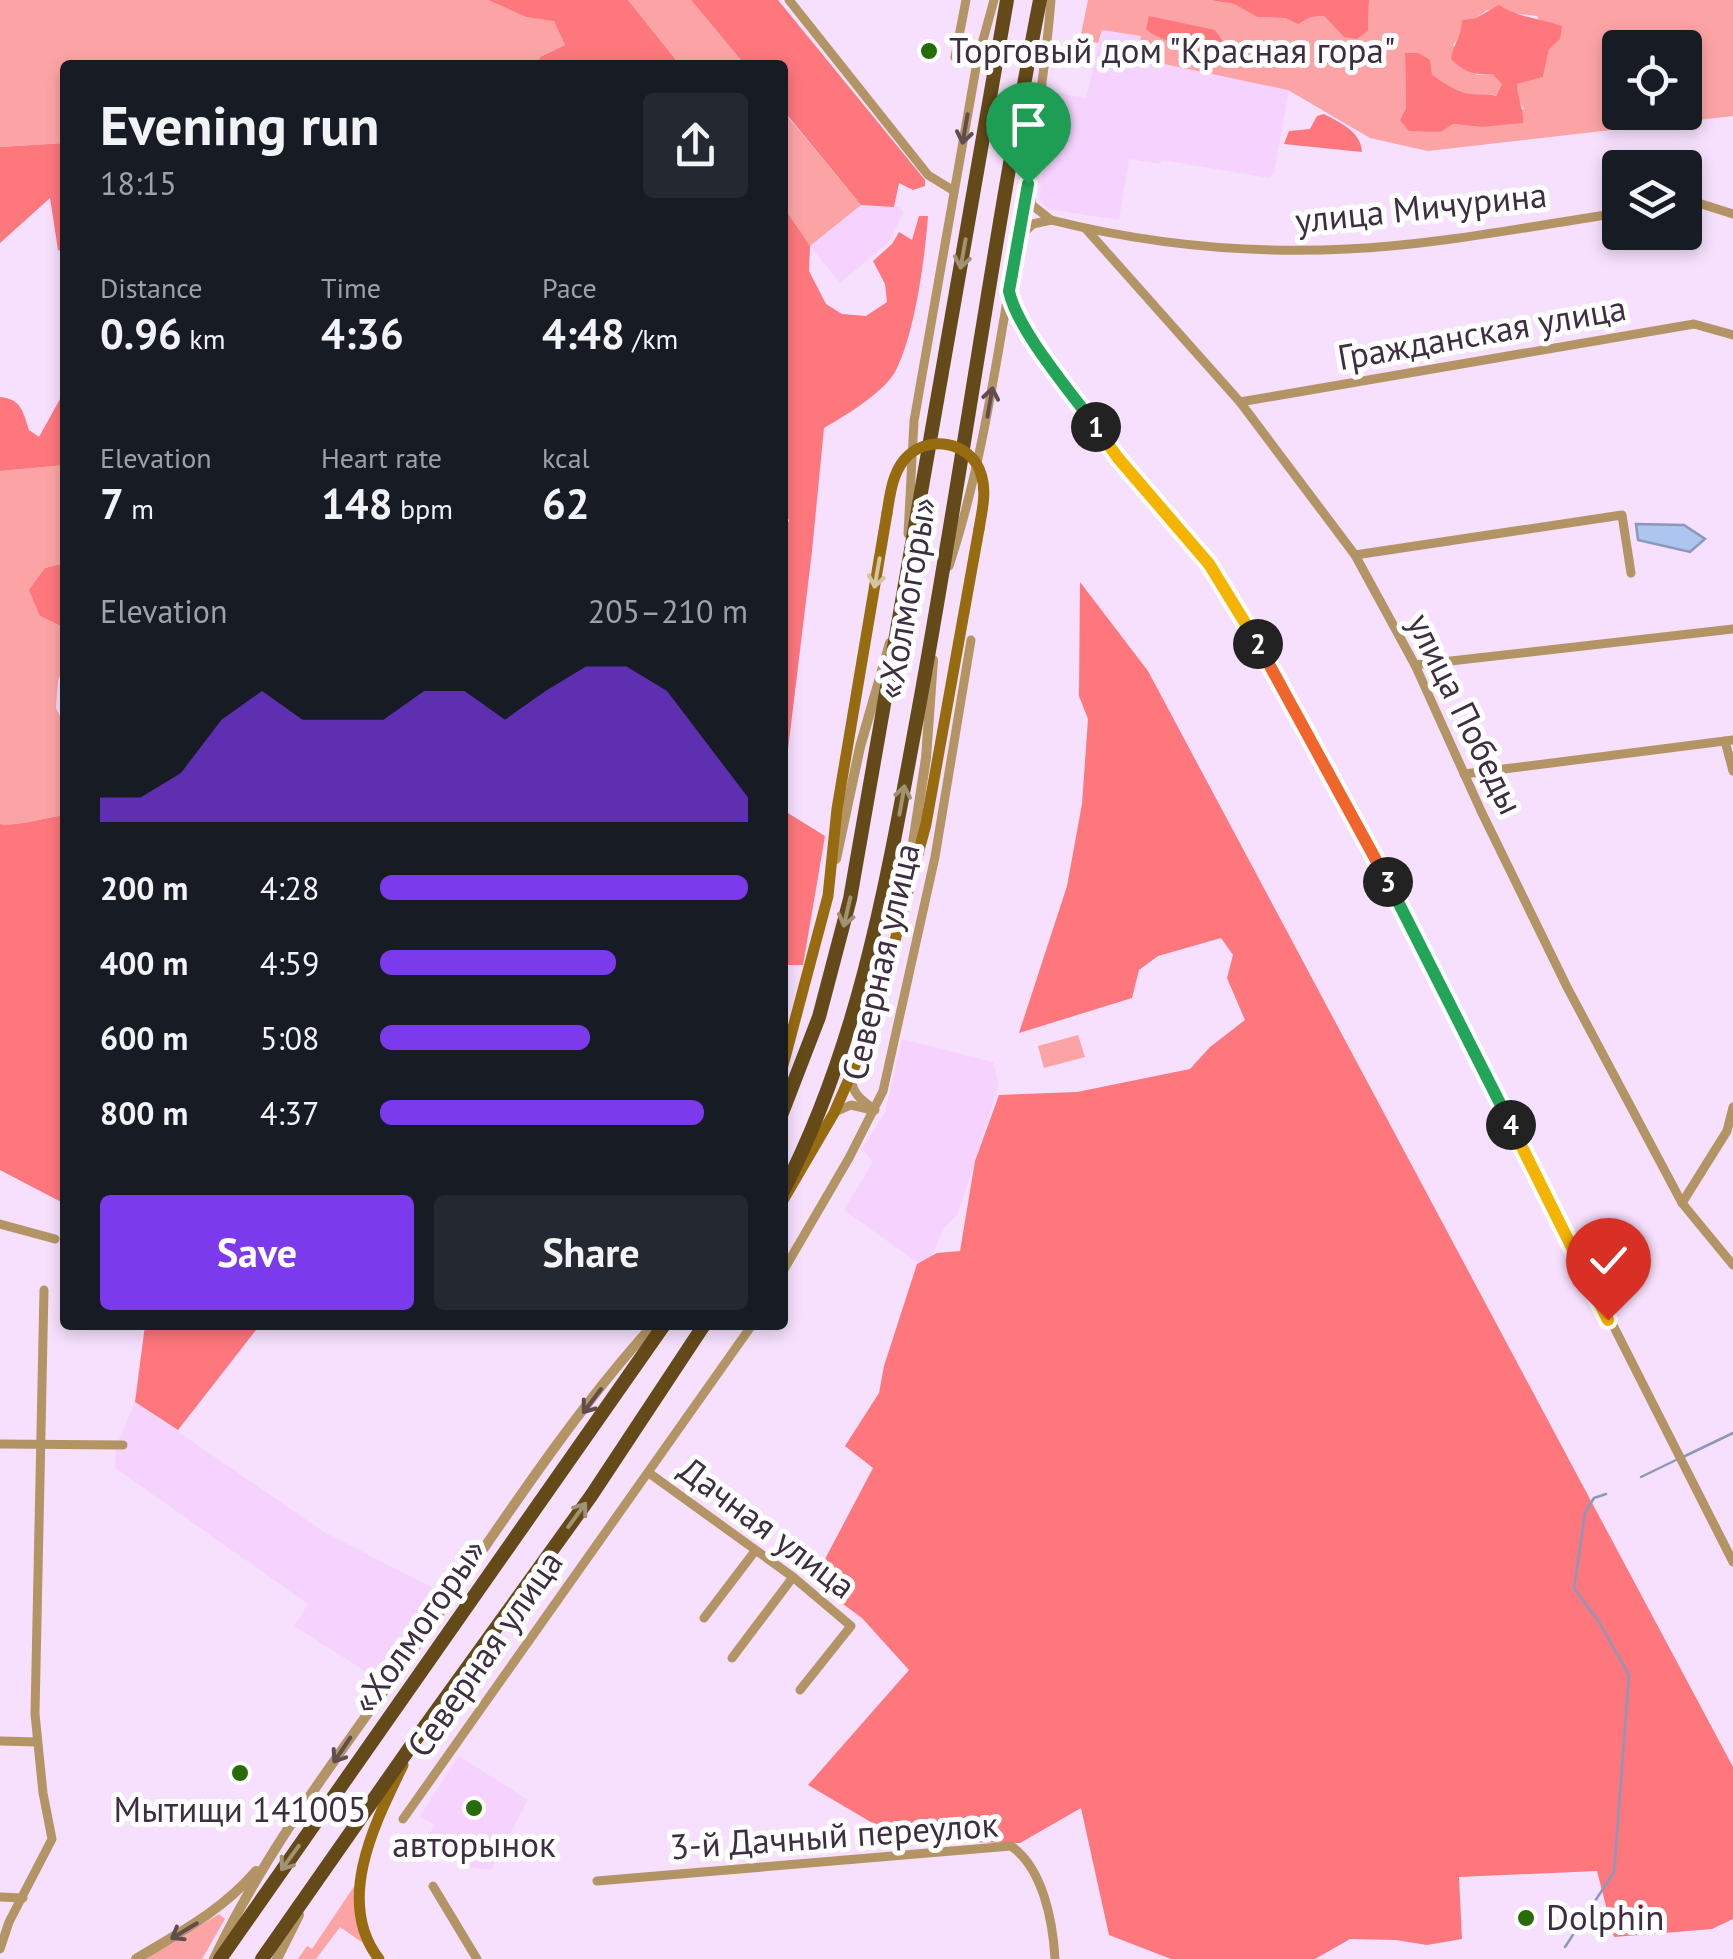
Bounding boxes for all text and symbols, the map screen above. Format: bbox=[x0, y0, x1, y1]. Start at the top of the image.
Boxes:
place label: Торговый дом "Красная гора" bbox=[949, 27, 1396, 73]
map controls bbox=[1602, 30, 1702, 250]
button: locate bbox=[1602, 30, 1702, 130]
marker: Торговый дом "Красная гора" bbox=[918, 40, 940, 62]
pin bbox=[986, 82, 1071, 185]
text: Evening run bbox=[100, 89, 380, 160]
button: share bbox=[643, 93, 748, 198]
icon: arrive bbox=[1001, 97, 1056, 152]
one-way arrow bbox=[955, 112, 974, 145]
button: layers bbox=[1602, 150, 1702, 250]
text: 18:15 bbox=[100, 162, 177, 204]
street label: улица Мичурина bbox=[1293, 171, 1549, 243]
one-way arrow bbox=[954, 238, 972, 270]
text: Distance bbox=[100, 269, 203, 306]
text: Time bbox=[321, 269, 381, 306]
text: Pace bbox=[542, 269, 597, 306]
street label: Гражданская улица bbox=[1334, 284, 1630, 380]
text: 0.96 bbox=[100, 306, 182, 361]
text: 4:36 bbox=[321, 306, 404, 361]
text: 4:48 bbox=[542, 306, 625, 361]
text: km bbox=[182, 320, 225, 357]
text: /km bbox=[625, 320, 678, 357]
one-way arrow bbox=[981, 386, 1000, 419]
pin: 1 bbox=[1071, 402, 1121, 452]
text: 1 bbox=[1088, 408, 1104, 445]
text: Elevation bbox=[100, 439, 212, 476]
text: Heart rate bbox=[321, 439, 442, 476]
text: kcal bbox=[542, 439, 590, 476]
text: 7 bbox=[100, 476, 124, 531]
text: 148 bbox=[321, 476, 392, 531]
text: 62 bbox=[542, 476, 590, 531]
text: m bbox=[124, 490, 154, 527]
text: bpm bbox=[392, 490, 453, 527]
street label: «Холмогоры» bbox=[866, 493, 946, 702]
one-way arrow bbox=[867, 557, 886, 589]
text: Elevation bbox=[100, 590, 227, 632]
text: 205–210 m bbox=[588, 590, 748, 632]
street label: улица Победы bbox=[1397, 605, 1534, 822]
pin: 2 bbox=[1233, 619, 1283, 669]
text: 2 bbox=[1250, 625, 1266, 662]
one-way arrow bbox=[893, 784, 912, 817]
street label: Северная улица bbox=[830, 839, 930, 1085]
pin: 3 bbox=[1363, 857, 1413, 907]
text: 3 bbox=[1380, 863, 1396, 900]
text: 200 m bbox=[100, 867, 188, 909]
text: 4:28 bbox=[260, 867, 319, 909]
one-way arrow bbox=[837, 895, 855, 927]
text: 400 m bbox=[100, 942, 188, 984]
text: 4:59 bbox=[260, 942, 319, 984]
text: 600 m bbox=[100, 1017, 188, 1059]
text: 5:08 bbox=[260, 1017, 319, 1059]
text: 800 m bbox=[100, 1092, 188, 1134]
text: 4:37 bbox=[260, 1092, 319, 1134]
pin: 4 bbox=[1486, 1100, 1536, 1150]
text: 4 bbox=[1503, 1106, 1519, 1143]
button: Save bbox=[100, 1195, 414, 1310]
button: Share bbox=[434, 1195, 748, 1310]
pin bbox=[1566, 1218, 1651, 1321]
icon: check bbox=[1581, 1233, 1636, 1288]
one-way arrow bbox=[581, 1387, 602, 1414]
street label: Дачная улица bbox=[670, 1446, 865, 1609]
one-way arrow bbox=[566, 1501, 587, 1529]
street label: «Холмогоры» bbox=[341, 1529, 496, 1722]
street label: Северная улица bbox=[396, 1541, 572, 1766]
one-way arrow bbox=[332, 1736, 353, 1764]
marker: Мытищи 141005 bbox=[229, 1762, 251, 1784]
place label: Мытищи 141005 bbox=[113, 1786, 367, 1832]
marker: авторынок bbox=[463, 1797, 485, 1819]
street label: 3-й Дачный переулок bbox=[668, 1801, 1000, 1869]
place label: авторынок bbox=[392, 1821, 556, 1867]
one-way arrow bbox=[279, 1844, 300, 1871]
place label: Dolphin bbox=[1546, 1894, 1664, 1940]
marker: Dolphin bbox=[1515, 1907, 1537, 1929]
one-way arrow bbox=[170, 1921, 199, 1941]

